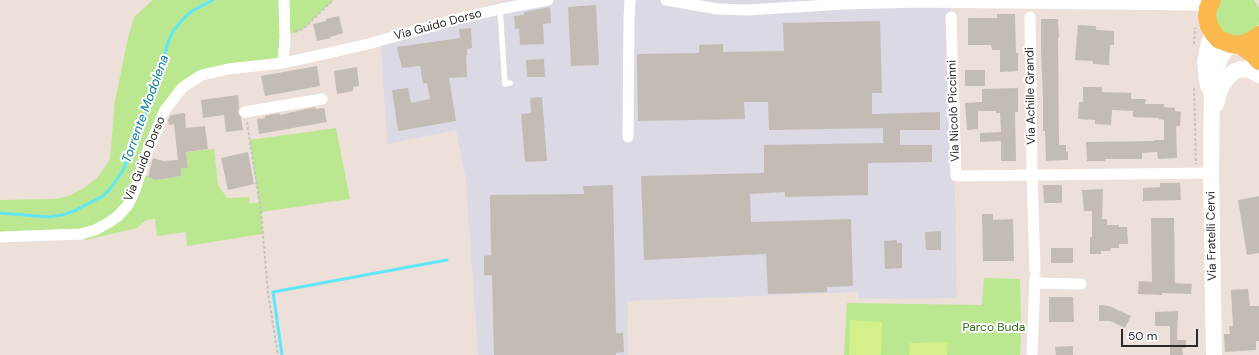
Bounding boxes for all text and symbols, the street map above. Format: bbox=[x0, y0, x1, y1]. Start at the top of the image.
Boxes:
street label: Via Guido Dorso bbox=[393, 6, 483, 44]
street label: Via Achille Grandi bbox=[1023, 47, 1039, 145]
water label: Torrente Modolena bbox=[119, 53, 173, 165]
street label: Via Nicolò Piccinni bbox=[945, 60, 963, 162]
street label: Via Guido Dorso bbox=[121, 114, 169, 204]
street label: Via Fratelli Cervi bbox=[1204, 191, 1220, 281]
park label: Parco Buda bbox=[963, 321, 1025, 335]
scale bar bbox=[1123, 321, 1200, 347]
text: 50 m bbox=[1128, 328, 1157, 344]

